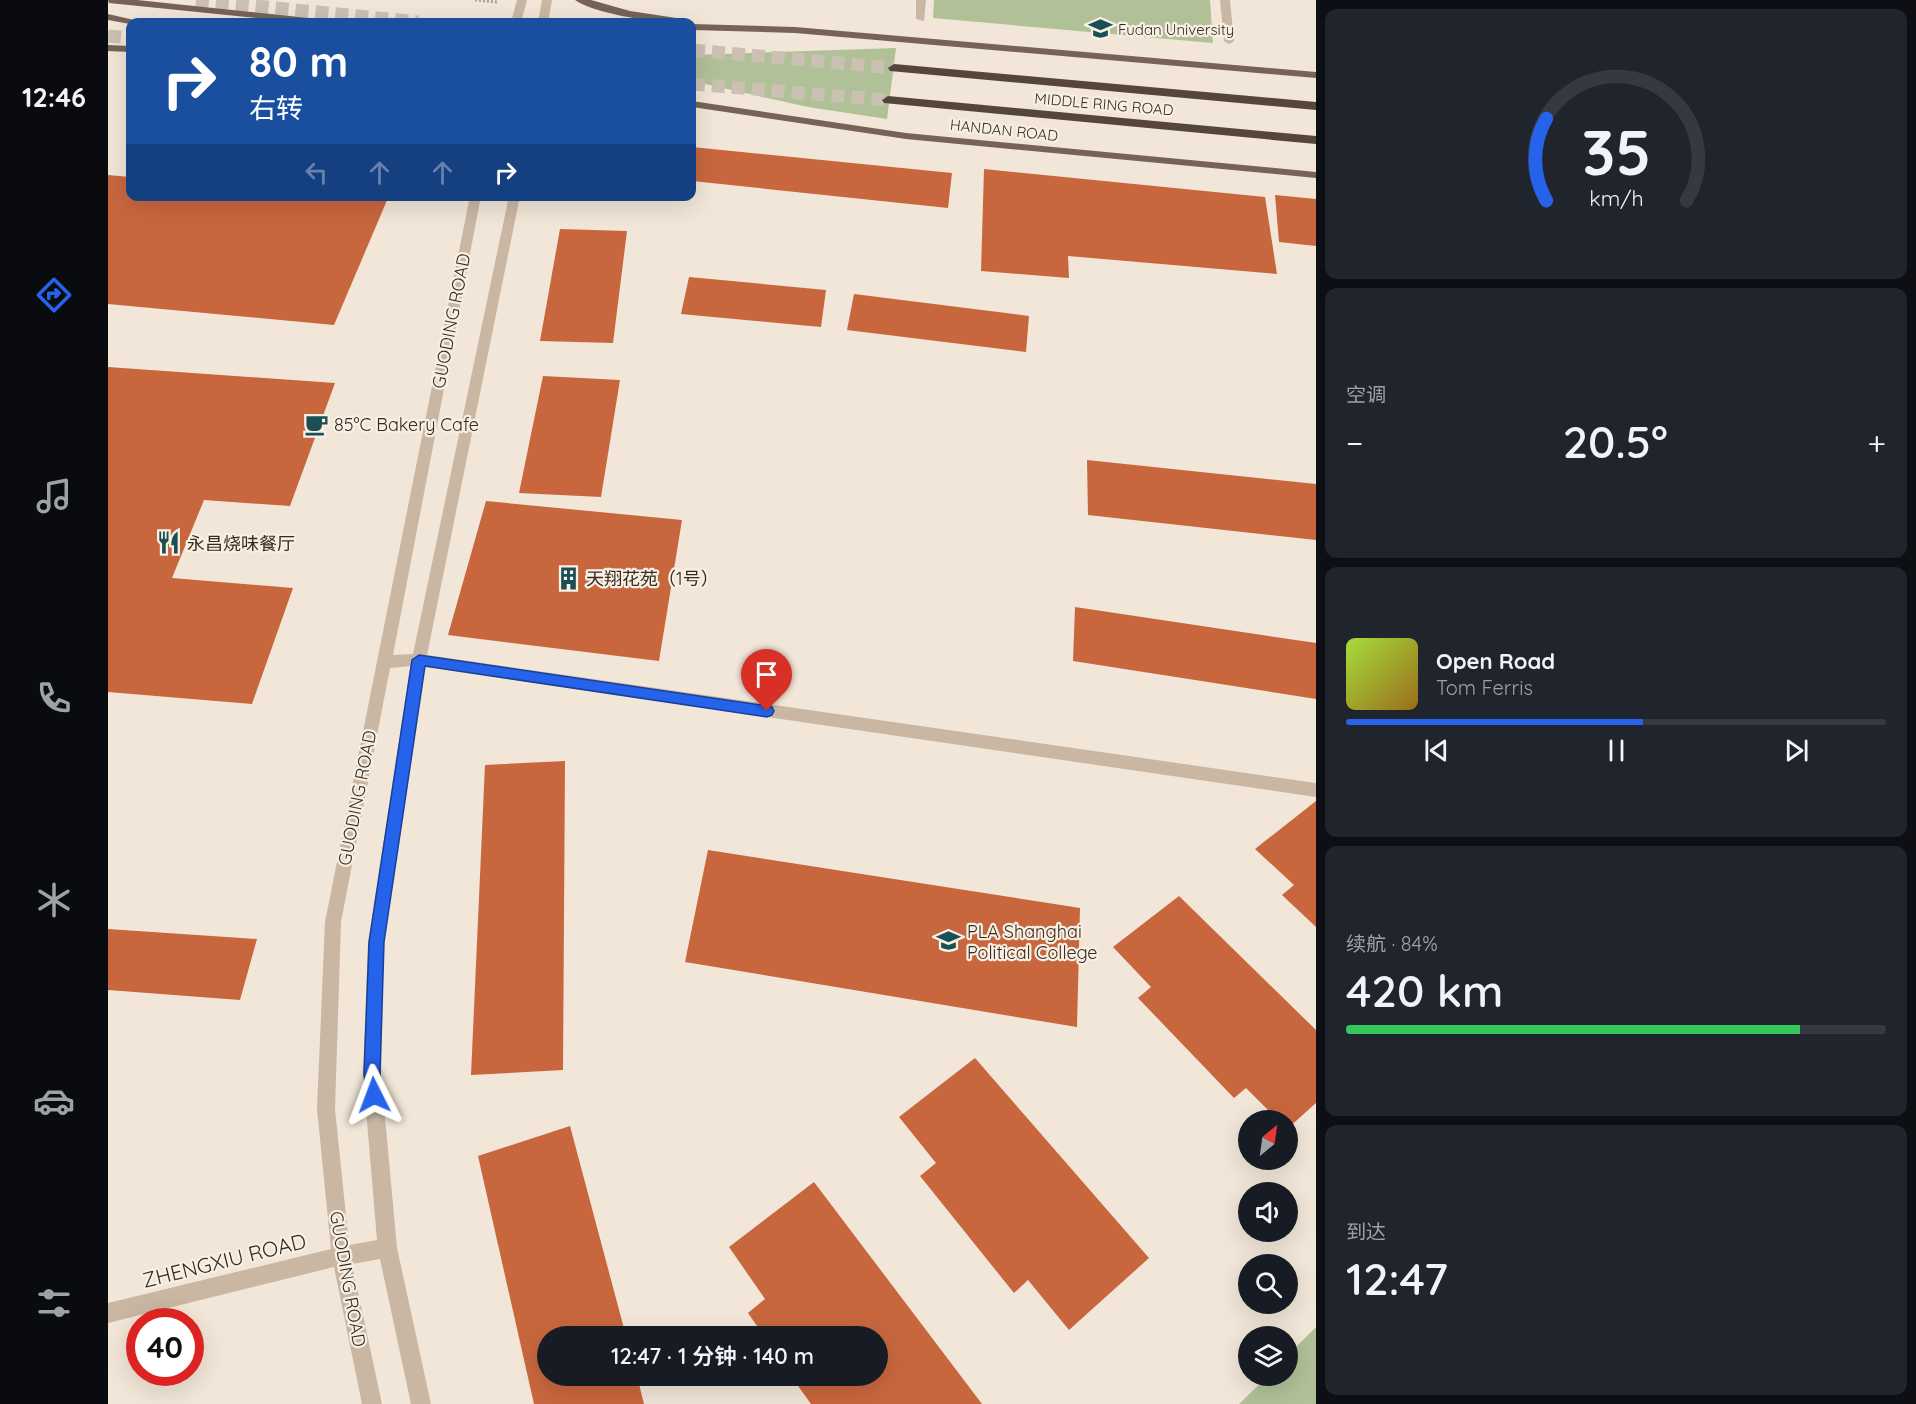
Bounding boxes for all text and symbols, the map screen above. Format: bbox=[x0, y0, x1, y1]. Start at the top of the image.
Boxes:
school or university icon: Fudan University bbox=[1087, 16, 1113, 42]
place label: Fudan University bbox=[1118, 20, 1234, 39]
text: 80 m bbox=[249, 35, 348, 88]
icon: right bbox=[150, 42, 228, 120]
text: 12:46 bbox=[22, 80, 86, 114]
street label: MIDDLE RING ROAD bbox=[1034, 88, 1174, 120]
text: 右转 bbox=[249, 91, 303, 125]
text: 35 bbox=[1581, 113, 1651, 191]
street label: HANDAN ROAD bbox=[949, 115, 1059, 145]
icon: left bbox=[300, 156, 333, 189]
icon: ahead bbox=[363, 156, 396, 189]
icon: ahead bbox=[426, 156, 459, 189]
icon: right bbox=[489, 156, 522, 189]
text: km/h bbox=[1589, 185, 1643, 211]
street label: GUODING ROAD bbox=[427, 251, 475, 391]
icon: directions bbox=[33, 274, 75, 316]
text: 空调 bbox=[1346, 382, 1386, 407]
cafe icon: 85°C Bakery Cafe bbox=[303, 411, 329, 437]
place label: 85°C Bakery Cafe bbox=[334, 413, 479, 436]
text: 20.5° bbox=[1563, 413, 1668, 469]
text: − bbox=[1346, 422, 1363, 463]
text: + bbox=[1867, 422, 1886, 463]
icon: music bbox=[33, 475, 75, 517]
restaurant icon: 永昌烧味餐厅 bbox=[156, 530, 182, 556]
place label: 永昌烧味餐厅 bbox=[187, 532, 295, 555]
building icon: 天翔花苑（1号） bbox=[555, 565, 581, 591]
place label: 天翔花苑（1号） bbox=[586, 567, 719, 590]
text: Open Road bbox=[1436, 647, 1555, 675]
pin bbox=[741, 649, 792, 711]
icon: arrive bbox=[750, 658, 783, 691]
text: Tom Ferris bbox=[1436, 675, 1533, 700]
icon: phone bbox=[33, 677, 75, 719]
street label: GUODING ROAD bbox=[333, 728, 381, 868]
icon: previous bbox=[1420, 734, 1453, 767]
icon: pause bbox=[1600, 734, 1633, 767]
icon: next bbox=[1780, 734, 1813, 767]
icon: climate bbox=[33, 879, 75, 921]
place label: PLA Shanghai Political College bbox=[967, 920, 1098, 964]
school or university icon: PLA Shanghai Political College bbox=[936, 928, 962, 954]
text: 续航 · 84% bbox=[1346, 931, 1438, 956]
text: 420 km bbox=[1346, 962, 1503, 1018]
position arrow bbox=[342, 1063, 406, 1127]
icon: car bbox=[33, 1080, 75, 1122]
north arrow bbox=[1238, 1110, 1298, 1170]
map controls bbox=[1238, 1110, 1298, 1386]
button: sound bbox=[1238, 1182, 1298, 1242]
street label: GUODING ROAD bbox=[325, 1209, 371, 1349]
text: 到达 bbox=[1346, 1219, 1386, 1244]
street label: ZHENGXIU ROAD bbox=[140, 1227, 308, 1293]
text: 12:47 bbox=[1346, 1250, 1448, 1306]
button: search bbox=[1238, 1254, 1298, 1314]
icon: filters bbox=[33, 1282, 75, 1324]
speed limit sign: 40 bbox=[126, 1308, 204, 1386]
button: layers bbox=[1238, 1326, 1298, 1386]
text: 12:47 · 1 分钟 · 140 m bbox=[611, 1342, 814, 1370]

